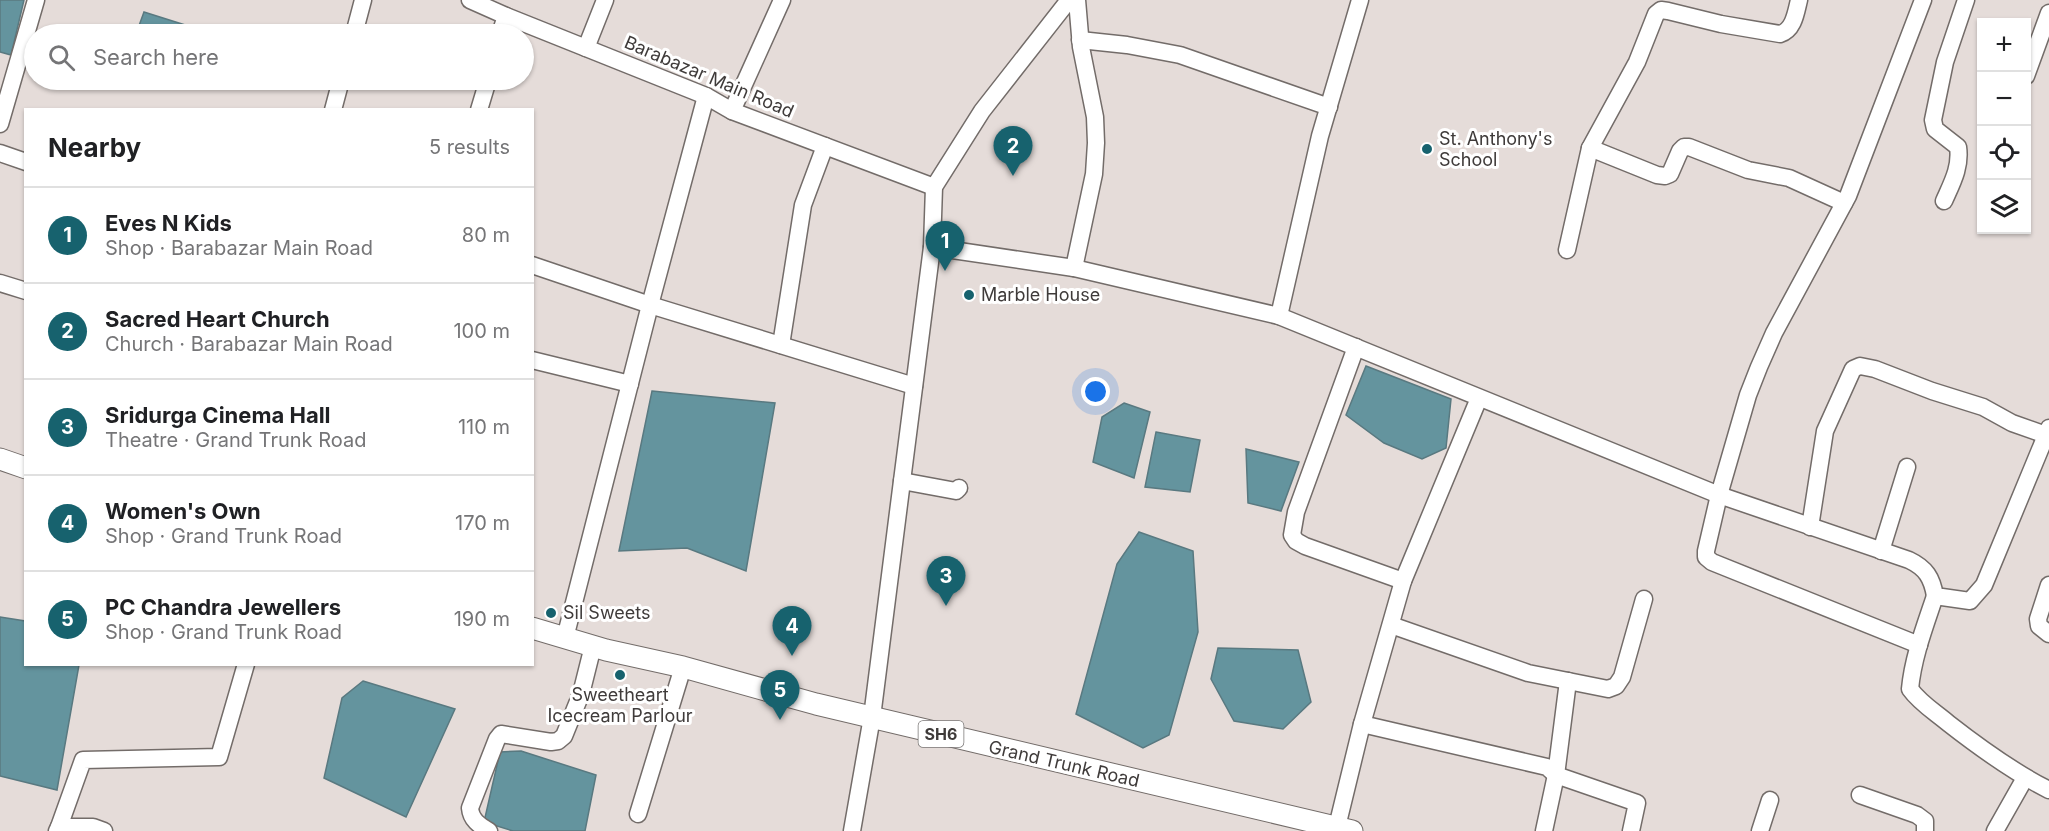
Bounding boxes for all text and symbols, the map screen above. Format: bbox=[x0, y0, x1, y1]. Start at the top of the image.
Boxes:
map controls bbox=[1977, 18, 2031, 234]
button: + bbox=[1977, 18, 2031, 72]
search box bbox=[24, 24, 534, 90]
street label: Barabazar Main Road bbox=[621, 31, 797, 122]
icon: search bbox=[45, 41, 78, 74]
text: Search here bbox=[93, 44, 219, 70]
button: − bbox=[1977, 72, 2031, 126]
pin: 2 bbox=[994, 126, 1032, 176]
button: locate bbox=[1977, 126, 2031, 180]
place label: St. Anthony's School bbox=[1439, 128, 1552, 170]
text: Nearby bbox=[48, 132, 141, 163]
text: 5 results bbox=[429, 135, 510, 159]
marker: St. Anthony's School bbox=[1420, 142, 1434, 156]
button: layers bbox=[1977, 180, 2031, 234]
text: Eves N Kids bbox=[105, 210, 232, 236]
pin: 1 bbox=[926, 222, 964, 271]
text: 1 bbox=[63, 223, 72, 247]
text: 80 m bbox=[462, 223, 510, 247]
text: Shop · Barabazar Main Road bbox=[105, 236, 373, 260]
place label: Marble House bbox=[981, 284, 1100, 305]
marker: Marble House bbox=[962, 288, 976, 302]
text: Sacred Heart Church bbox=[105, 306, 330, 332]
text: 2 bbox=[61, 319, 74, 343]
text: 100 m bbox=[453, 319, 510, 343]
text: Church · Barabazar Main Road bbox=[105, 332, 393, 356]
your location bbox=[1081, 377, 1110, 406]
text: Sridurga Cinema Hall bbox=[105, 402, 331, 428]
text: 3 bbox=[61, 415, 74, 439]
text: 110 m bbox=[458, 415, 510, 439]
text: Theatre · Grand Trunk Road bbox=[105, 428, 366, 452]
text: Women's Own bbox=[105, 498, 261, 524]
text: 4 bbox=[61, 511, 74, 535]
text: 170 m bbox=[455, 511, 510, 535]
text: Shop · Grand Trunk Road bbox=[105, 524, 342, 548]
pin: 3 bbox=[926, 556, 966, 606]
text: PC Chandra Jewellers bbox=[105, 594, 341, 620]
place label: Sil Sweets bbox=[563, 602, 651, 623]
marker: Sil Sweets bbox=[544, 606, 558, 620]
pin: 4 bbox=[772, 606, 812, 656]
text: 5 bbox=[61, 607, 74, 631]
text: 190 m bbox=[454, 607, 510, 631]
text: Shop · Grand Trunk Road bbox=[105, 620, 342, 644]
marker: Sweetheart Icecream Parlour bbox=[613, 668, 627, 682]
pin: 5 bbox=[760, 670, 800, 720]
place label: Sweetheart Icecream Parlour bbox=[547, 684, 693, 726]
road number: SH6 bbox=[918, 721, 964, 747]
street label: Grand Trunk Road bbox=[987, 736, 1142, 791]

